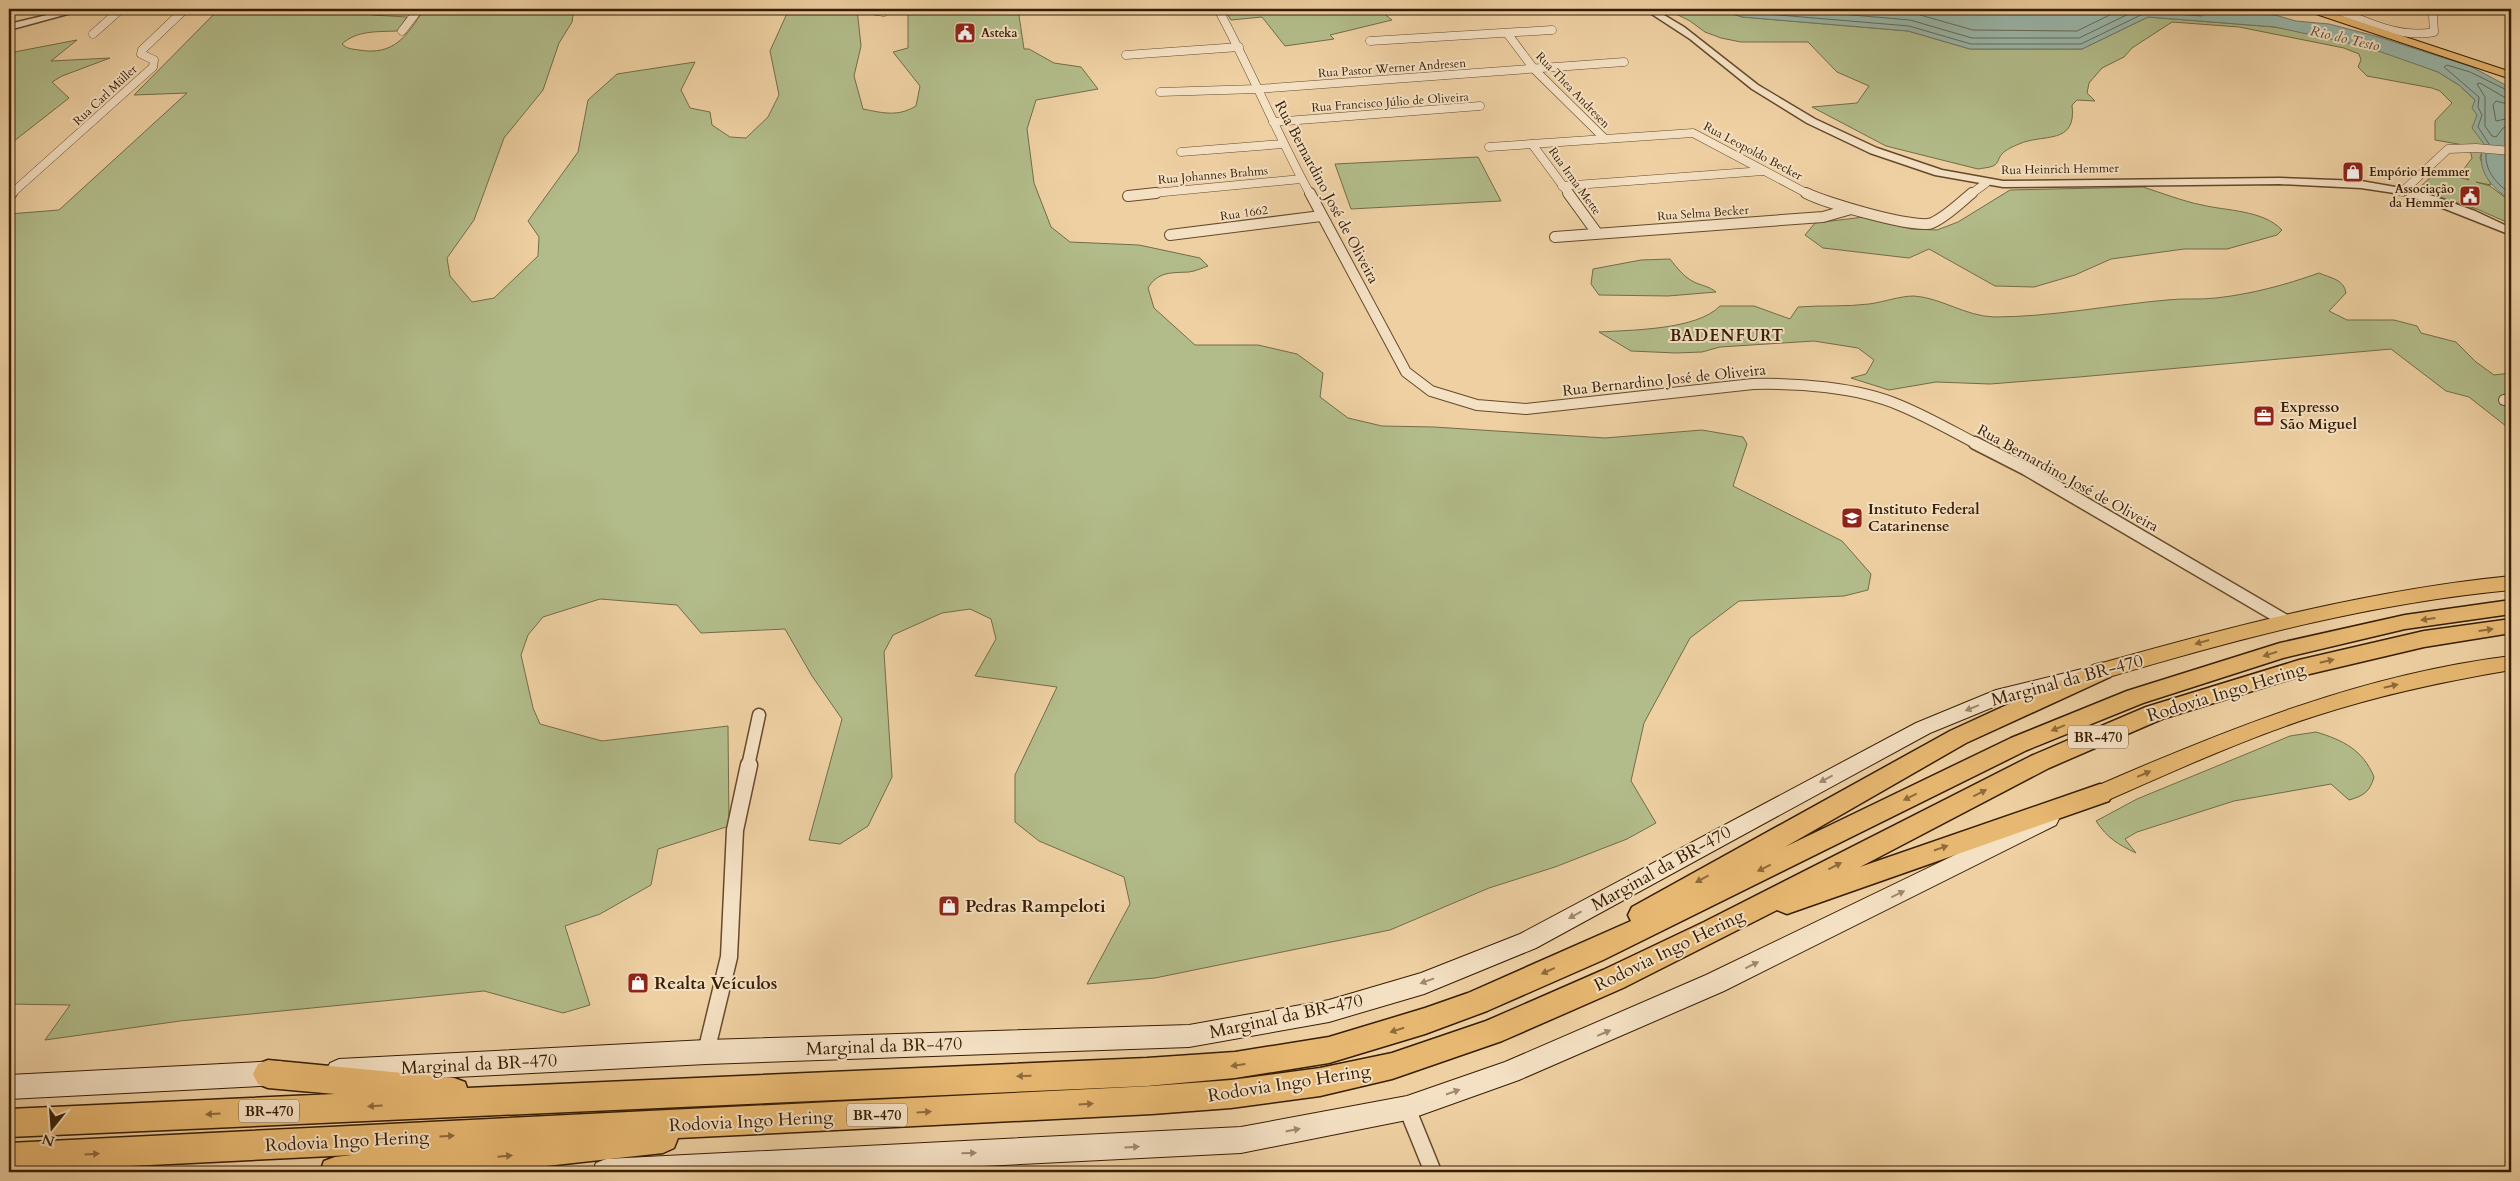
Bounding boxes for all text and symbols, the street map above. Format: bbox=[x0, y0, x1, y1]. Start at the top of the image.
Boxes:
public building icon: Asteka bbox=[953, 21, 977, 45]
water label: Rio do Testo bbox=[2308, 21, 2382, 56]
place label: Asteka bbox=[981, 25, 1017, 41]
street label: Rua Thea Andresen bbox=[1532, 48, 1614, 132]
street label: Rua Pastor Werner Andresen bbox=[1317, 55, 1467, 81]
street label: Rua Carl Müller bbox=[70, 61, 141, 129]
street label: Rua Francisco Júlio de Oliveira bbox=[1311, 88, 1470, 115]
street label: Rua Bernardino José de Oliveira bbox=[1270, 97, 1384, 287]
street label: Rua Leopoldo Becker bbox=[1701, 118, 1806, 184]
street label: Rua Irma Mette bbox=[1545, 144, 1605, 218]
street label: Rua Heinrich Hemmer bbox=[2001, 160, 2120, 178]
shop icon: Empório Hemmer bbox=[2341, 160, 2365, 184]
street label: Rua Johannes Brahms bbox=[1157, 162, 1269, 188]
place label: Empório Hemmer bbox=[2369, 164, 2469, 180]
place label: Associação da Hemmer bbox=[2389, 181, 2454, 211]
public building icon: Associação da Hemmer bbox=[2458, 184, 2482, 208]
street label: Rua 1662 bbox=[1219, 202, 1269, 224]
street label: Rua Selma Becker bbox=[1657, 202, 1750, 224]
district label: BADENFURT bbox=[1670, 325, 1784, 347]
street label: Rua Bernardino José de Oliveira bbox=[1561, 359, 1767, 401]
place label: Expresso São Miguel bbox=[2280, 397, 2358, 434]
office icon: Expresso São Miguel bbox=[2252, 404, 2276, 428]
street label: Rua Bernardino José de Oliveira bbox=[1974, 420, 2163, 537]
place label: Instituto Federal Catarinense bbox=[1868, 499, 1980, 536]
school or university icon: Instituto Federal Catarinense bbox=[1840, 506, 1864, 530]
one-way arrow bbox=[2420, 615, 2436, 623]
one-way arrow bbox=[2479, 625, 2495, 633]
one-way arrow bbox=[2195, 638, 2210, 646]
street label: Marginal da BR-470 bbox=[1988, 648, 2146, 713]
one-way arrow bbox=[2262, 651, 2277, 659]
street label: Rodovia Ingo Hering bbox=[2144, 656, 2309, 728]
one-way arrow bbox=[2319, 657, 2335, 665]
one-way arrow bbox=[2384, 682, 2399, 690]
one-way arrow bbox=[1964, 704, 1979, 712]
one-way arrow bbox=[2051, 725, 2065, 733]
road number: BR-470 bbox=[2068, 726, 2128, 749]
one-way arrow bbox=[2137, 770, 2151, 778]
one-way arrow bbox=[1818, 775, 1833, 783]
one-way arrow bbox=[1973, 789, 1987, 797]
one-way arrow bbox=[1903, 793, 1918, 801]
street label: Marginal da BR-470 bbox=[1587, 820, 1736, 917]
one-way arrow bbox=[1934, 844, 1949, 851]
one-way arrow bbox=[1828, 862, 1842, 870]
one-way arrow bbox=[1757, 864, 1771, 872]
one-way arrow bbox=[1695, 875, 1710, 883]
one-way arrow bbox=[1891, 890, 1905, 898]
shop icon: Pedras Rampeloti bbox=[937, 894, 961, 918]
place label: Pedras Rampeloti bbox=[965, 894, 1106, 919]
street label: Rodovia Ingo Hering bbox=[1590, 903, 1749, 998]
one-way arrow bbox=[1568, 911, 1582, 919]
one-way arrow bbox=[1745, 961, 1759, 969]
one-way arrow bbox=[1541, 968, 1555, 976]
shop icon: Realta Veículos bbox=[626, 971, 650, 995]
place label: Realta Veículos bbox=[654, 971, 778, 996]
one-way arrow bbox=[1419, 977, 1434, 985]
street label: Marginal da BR-470 bbox=[1207, 988, 1365, 1045]
one-way arrow bbox=[1389, 1026, 1404, 1034]
one-way arrow bbox=[1597, 1028, 1611, 1036]
street label: Marginal da BR-470 bbox=[805, 1031, 963, 1062]
street label: Marginal da BR-470 bbox=[400, 1048, 558, 1081]
street label: Rodovia Ingo Hering bbox=[1206, 1058, 1373, 1109]
one-way arrow bbox=[1230, 1061, 1246, 1069]
one-way arrow bbox=[1016, 1072, 1032, 1080]
one-way arrow bbox=[1445, 1088, 1460, 1095]
one-way arrow bbox=[1078, 1099, 1094, 1107]
road number: BR-470 bbox=[239, 1100, 299, 1122]
one-way arrow bbox=[367, 1102, 383, 1110]
north arrow bbox=[28, 1104, 78, 1154]
road number: BR-470 bbox=[847, 1104, 907, 1126]
street label: Rodovia Ingo Hering bbox=[668, 1105, 835, 1138]
one-way arrow bbox=[916, 1108, 932, 1116]
one-way arrow bbox=[205, 1110, 221, 1118]
street label: Rodovia Ingo Hering bbox=[264, 1125, 431, 1158]
one-way arrow bbox=[1285, 1126, 1301, 1134]
text: N bbox=[40, 1129, 57, 1151]
one-way arrow bbox=[439, 1131, 455, 1139]
one-way arrow bbox=[1124, 1143, 1140, 1151]
one-way arrow bbox=[961, 1149, 977, 1157]
one-way arrow bbox=[85, 1150, 101, 1158]
one-way arrow bbox=[498, 1152, 514, 1160]

